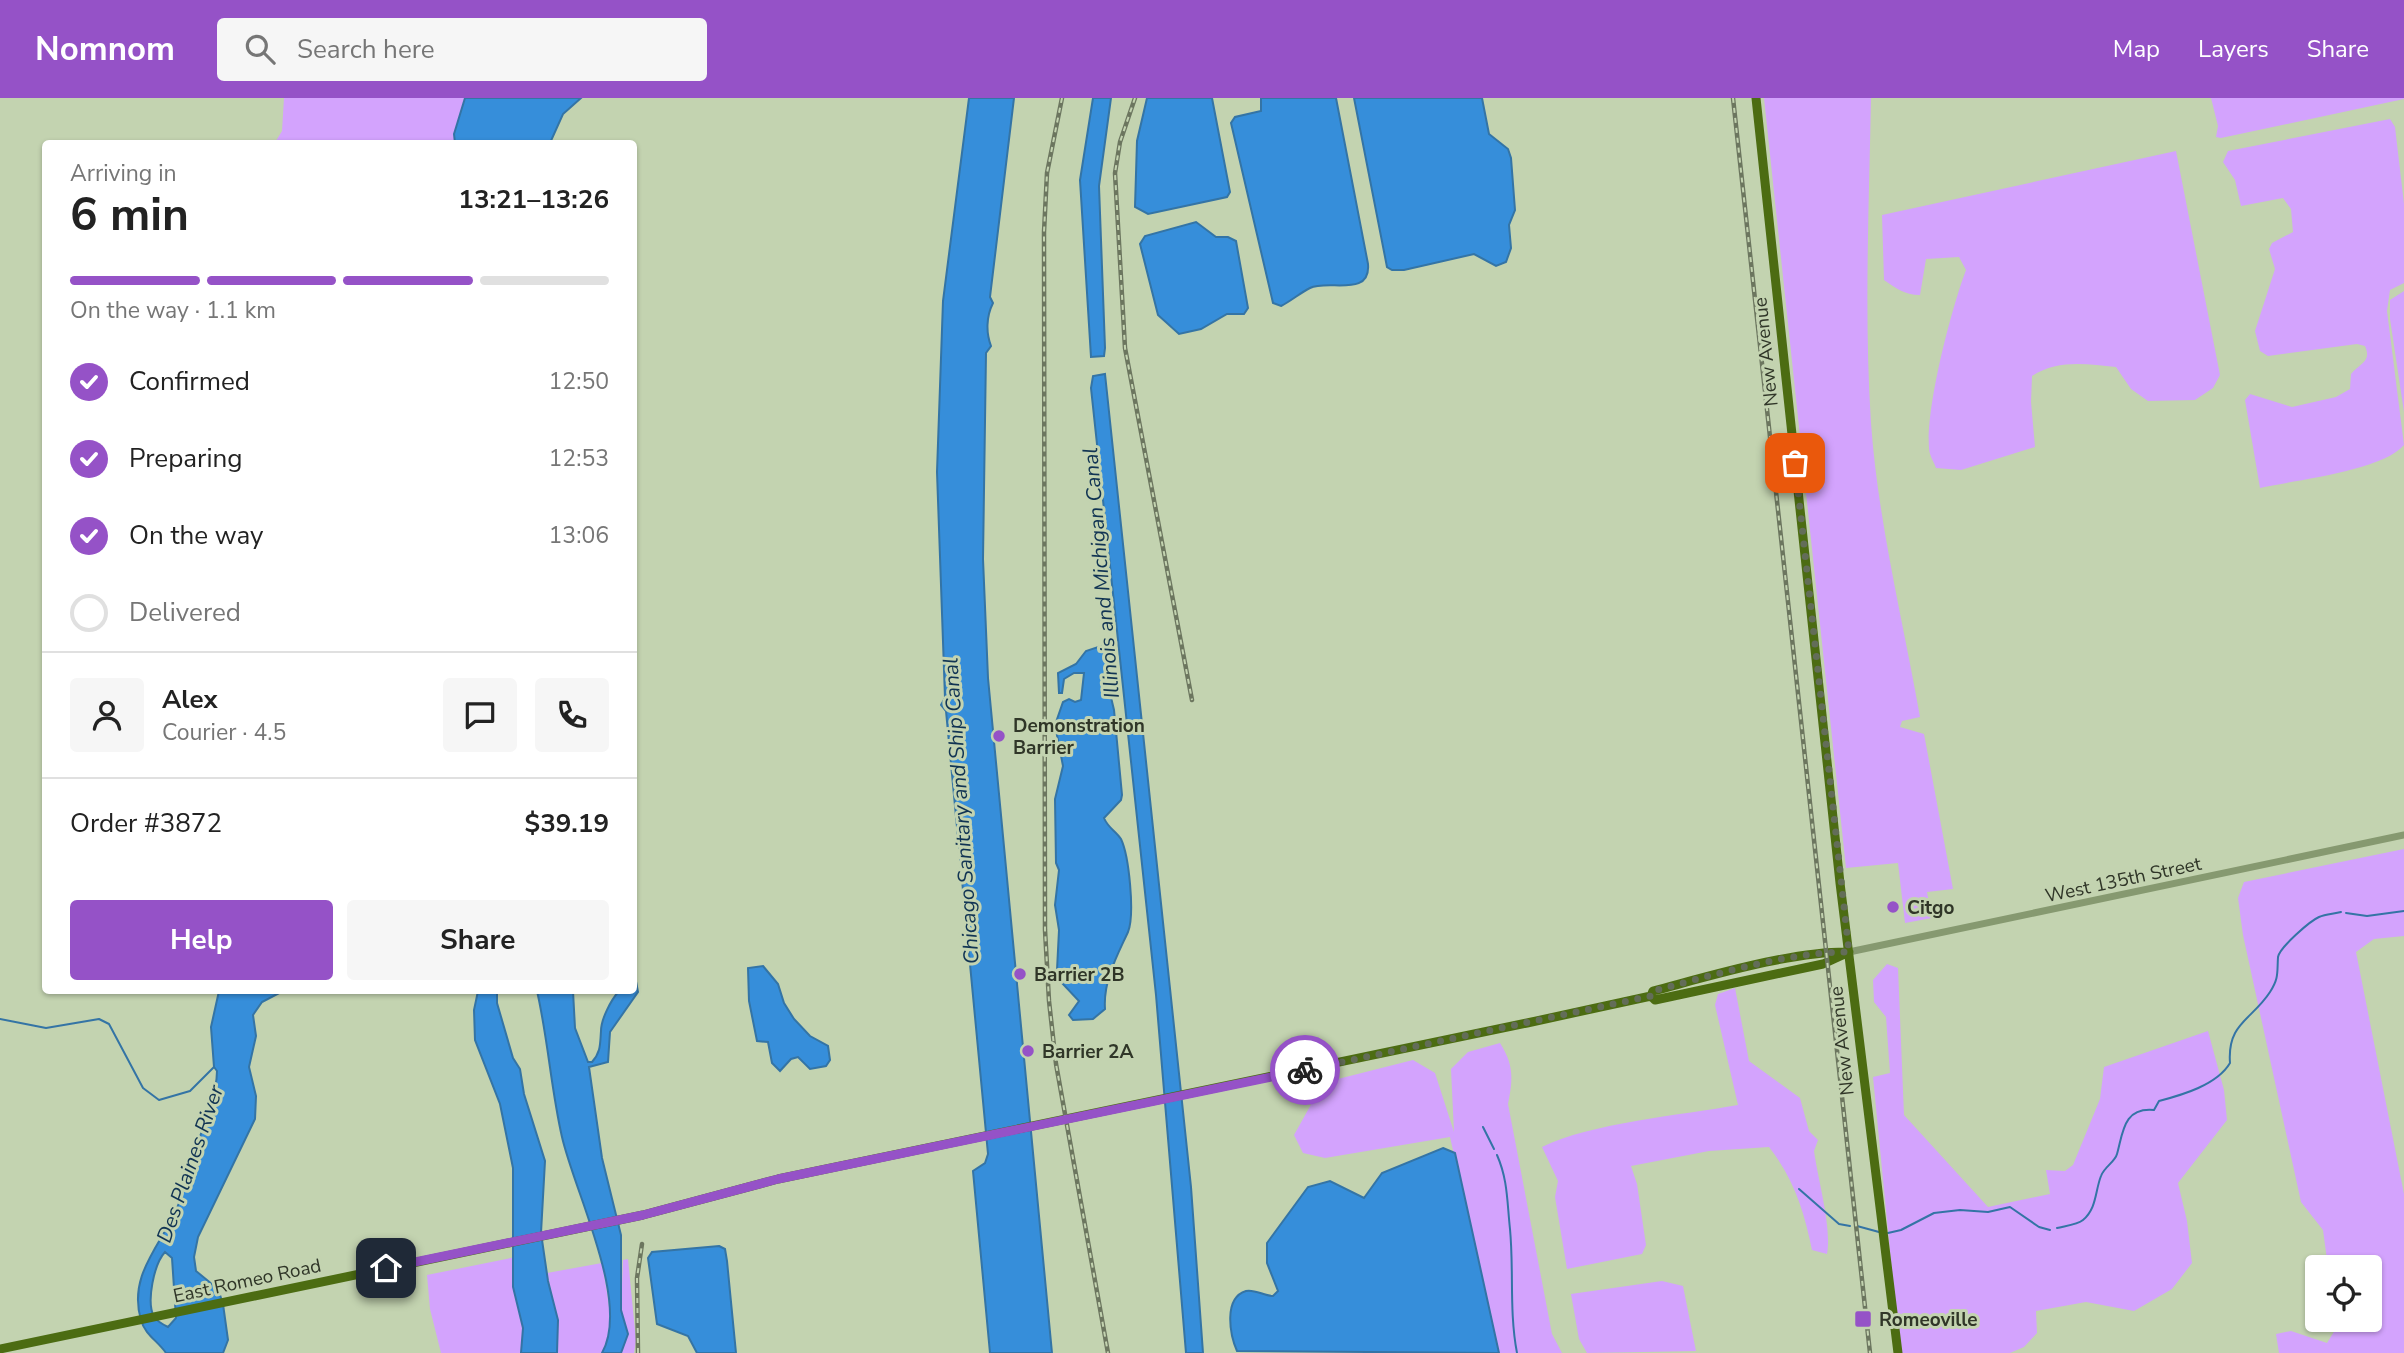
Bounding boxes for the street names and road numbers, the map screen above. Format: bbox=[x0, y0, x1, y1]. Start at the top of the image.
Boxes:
street label: New Avenue bbox=[1747, 296, 1785, 408]
street label: West 135th Street bbox=[2043, 851, 2204, 909]
street label: New Avenue bbox=[1823, 985, 1861, 1097]
street label: East Romeo Road bbox=[171, 1253, 324, 1309]

